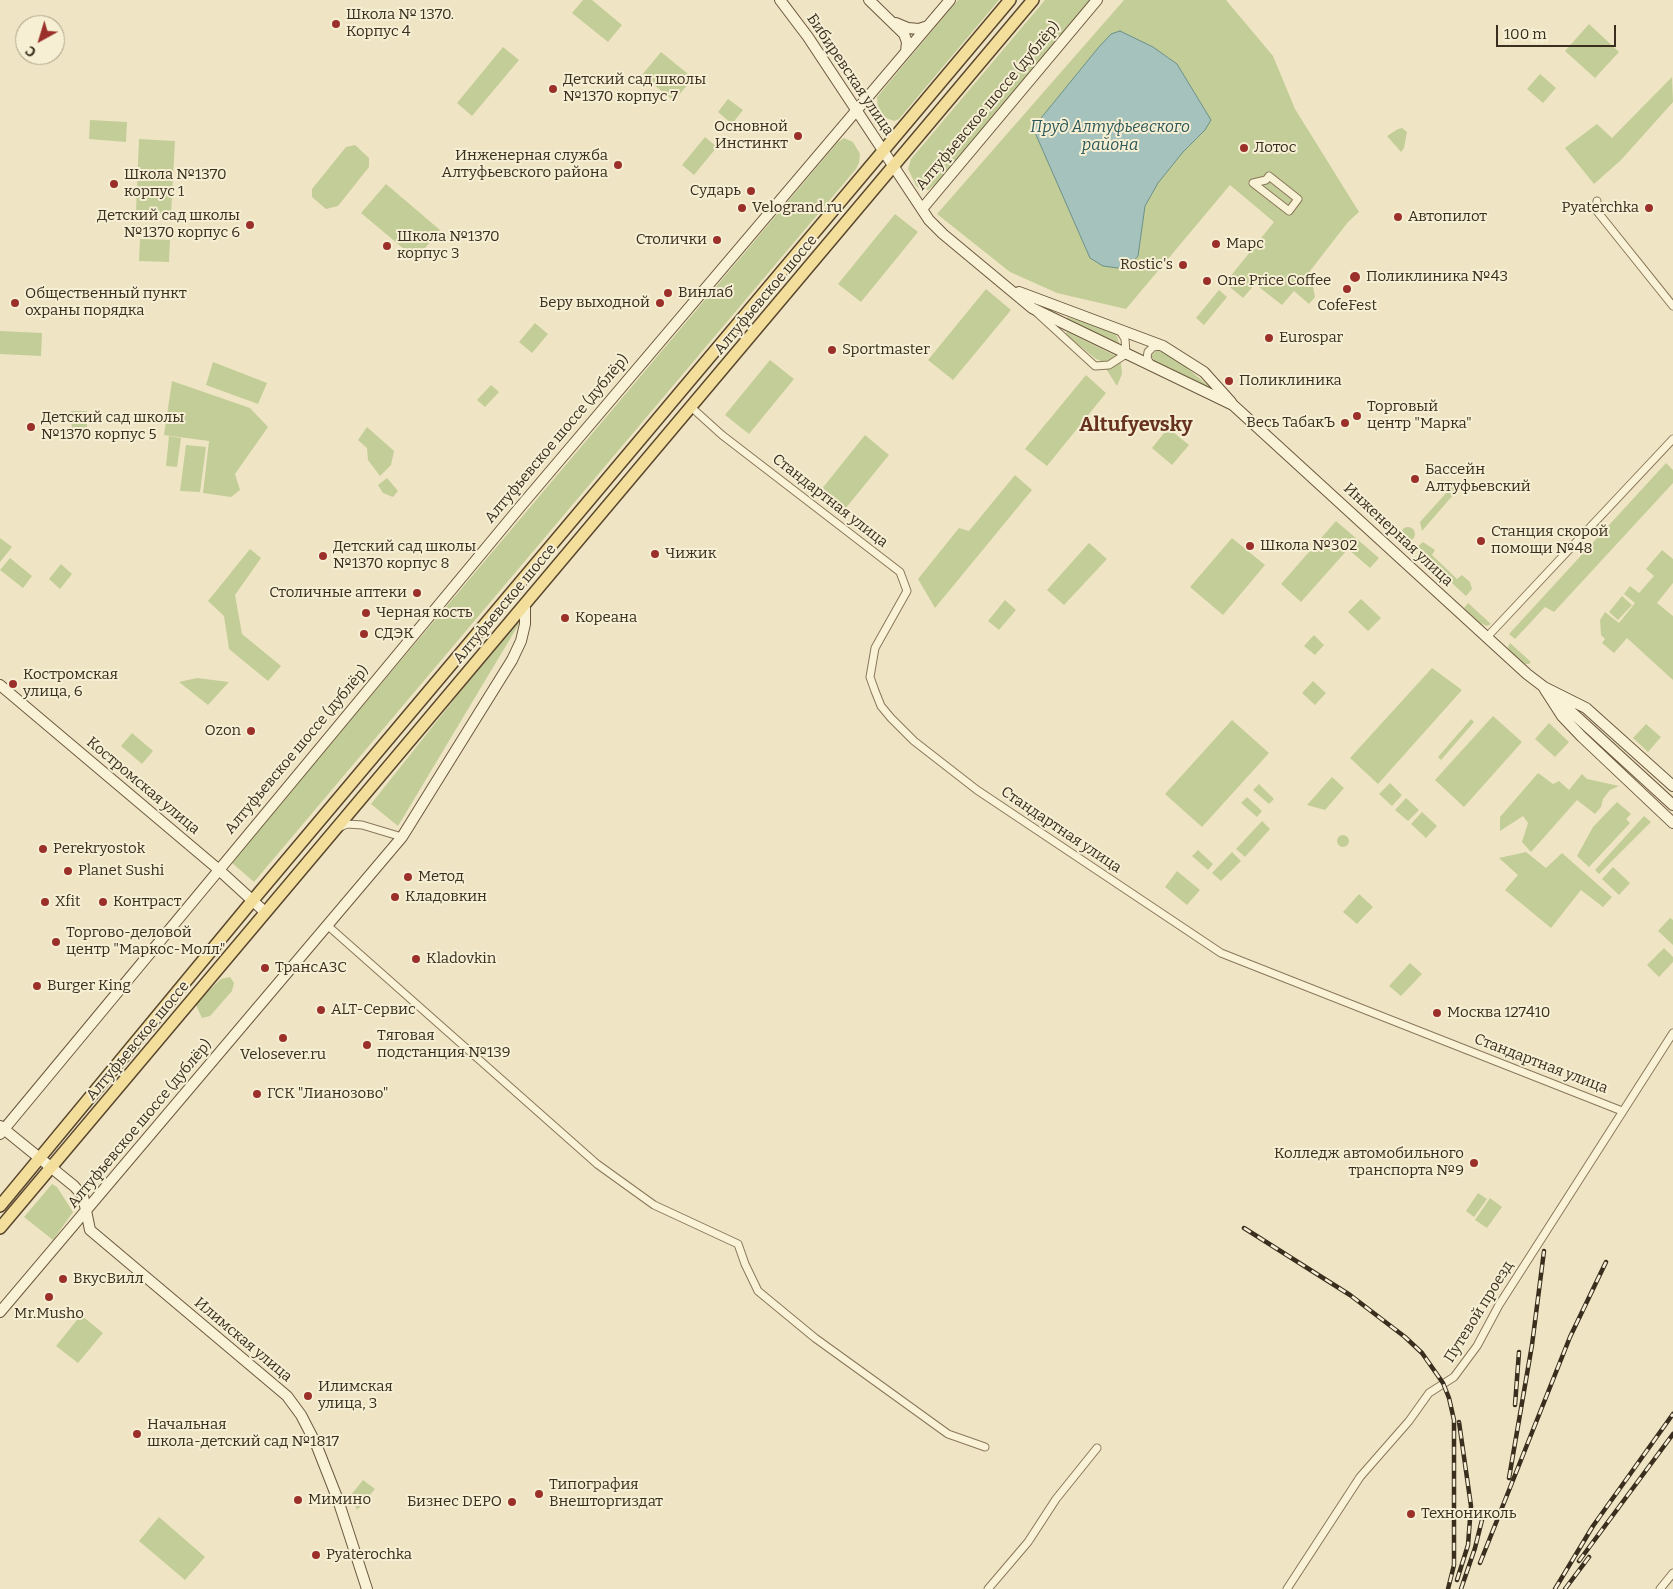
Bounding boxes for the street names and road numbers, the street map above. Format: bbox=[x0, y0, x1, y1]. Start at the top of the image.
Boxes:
street label: Бибиревская улица bbox=[803, 11, 897, 139]
street label: Алтуфьевское шоссе (дублёр) bbox=[912, 18, 1064, 194]
street label: Алтуфьевское шоссе bbox=[711, 232, 821, 358]
street label: Алтуфьевское шоссе (дублёр) bbox=[481, 351, 633, 527]
street label: Стандартная улица bbox=[769, 450, 891, 552]
street label: Инженерная улица bbox=[1339, 480, 1457, 590]
street label: Алтуфьевское шоссе bbox=[450, 541, 560, 667]
street label: Алтуфьевское шоссе (дублёр) bbox=[221, 662, 373, 838]
street label: Костромская улица bbox=[83, 733, 203, 839]
street label: Стандартная улица bbox=[997, 783, 1125, 877]
street label: Алтуфьевское шоссе bbox=[83, 978, 193, 1104]
street label: Стандартная улица bbox=[1472, 1030, 1610, 1098]
street label: Алтуфьевское шоссе (дублёр) bbox=[64, 1036, 216, 1212]
street label: Путевой проезд bbox=[1441, 1258, 1517, 1366]
street label: Илимская улица bbox=[191, 1294, 295, 1386]

